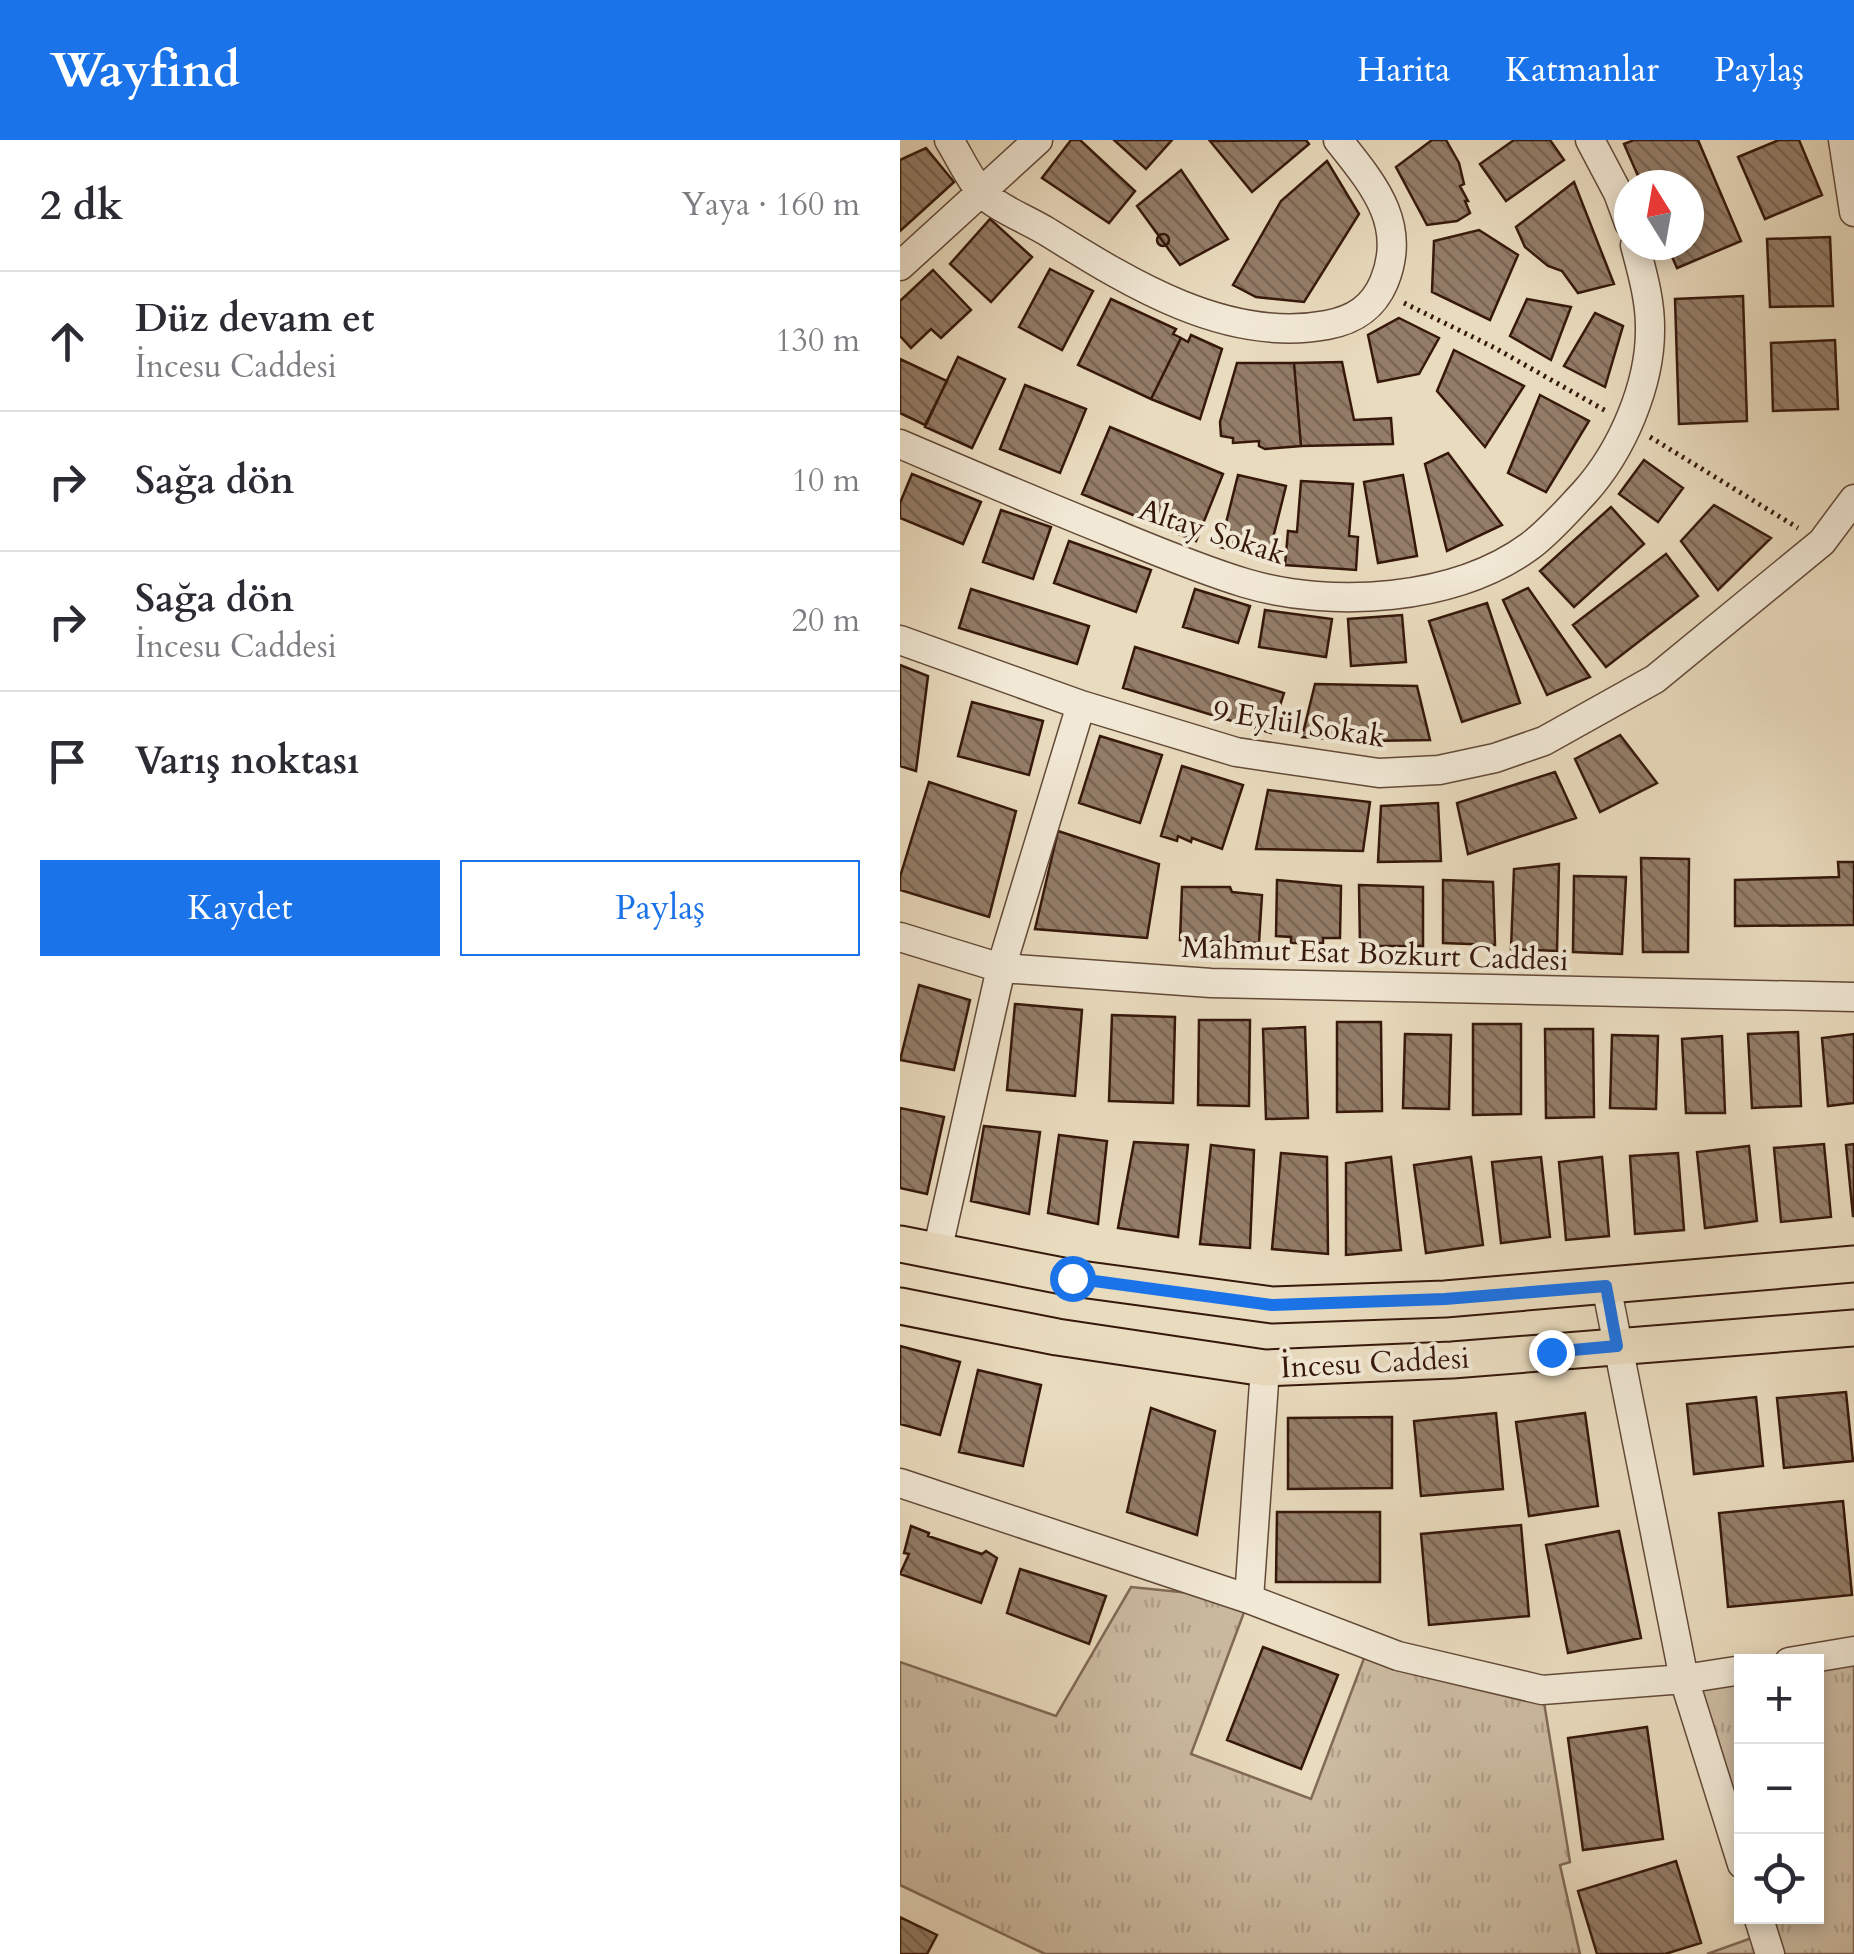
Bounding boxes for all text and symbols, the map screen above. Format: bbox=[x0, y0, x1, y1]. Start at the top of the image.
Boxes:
text: Wayfind bbox=[50, 38, 240, 103]
text: Harita bbox=[1357, 46, 1450, 94]
text: Katmanlar bbox=[1505, 46, 1659, 94]
text: Paylaş bbox=[1714, 46, 1804, 94]
north arrow bbox=[1614, 170, 1704, 260]
text: 2 dk bbox=[40, 177, 123, 234]
text: Yaya · 160 m bbox=[681, 183, 860, 227]
text: Düz devam et bbox=[135, 293, 375, 345]
icon: ahead bbox=[40, 314, 95, 369]
text: 130 m bbox=[775, 319, 860, 363]
text: İncesu Caddesi bbox=[135, 345, 337, 389]
icon: right bbox=[40, 454, 95, 509]
text: Sağa dön bbox=[135, 455, 294, 507]
text: 10 m bbox=[792, 459, 860, 503]
street label: Altay Sokak bbox=[1134, 489, 1290, 575]
text: Sağa dön bbox=[135, 573, 294, 625]
icon: right bbox=[40, 594, 95, 649]
text: 20 m bbox=[792, 599, 860, 643]
text: İncesu Caddesi bbox=[135, 625, 337, 669]
street label: 9 Eylül Sokak bbox=[1210, 690, 1388, 758]
icon: arrive bbox=[40, 734, 95, 789]
text: Varış noktası bbox=[135, 735, 359, 787]
button: Kaydet bbox=[40, 860, 440, 956]
button: Paylaş bbox=[460, 860, 860, 956]
street label: Mahmut Esat Bozkurt Caddesi bbox=[1181, 927, 1569, 981]
route start bbox=[1050, 1256, 1096, 1302]
route end bbox=[1529, 1330, 1575, 1376]
street label: İncesu Caddesi bbox=[1280, 1338, 1470, 1388]
map controls bbox=[1734, 1654, 1824, 1924]
button: + bbox=[1734, 1654, 1824, 1744]
button: − bbox=[1734, 1744, 1824, 1834]
button: locate bbox=[1734, 1834, 1824, 1924]

